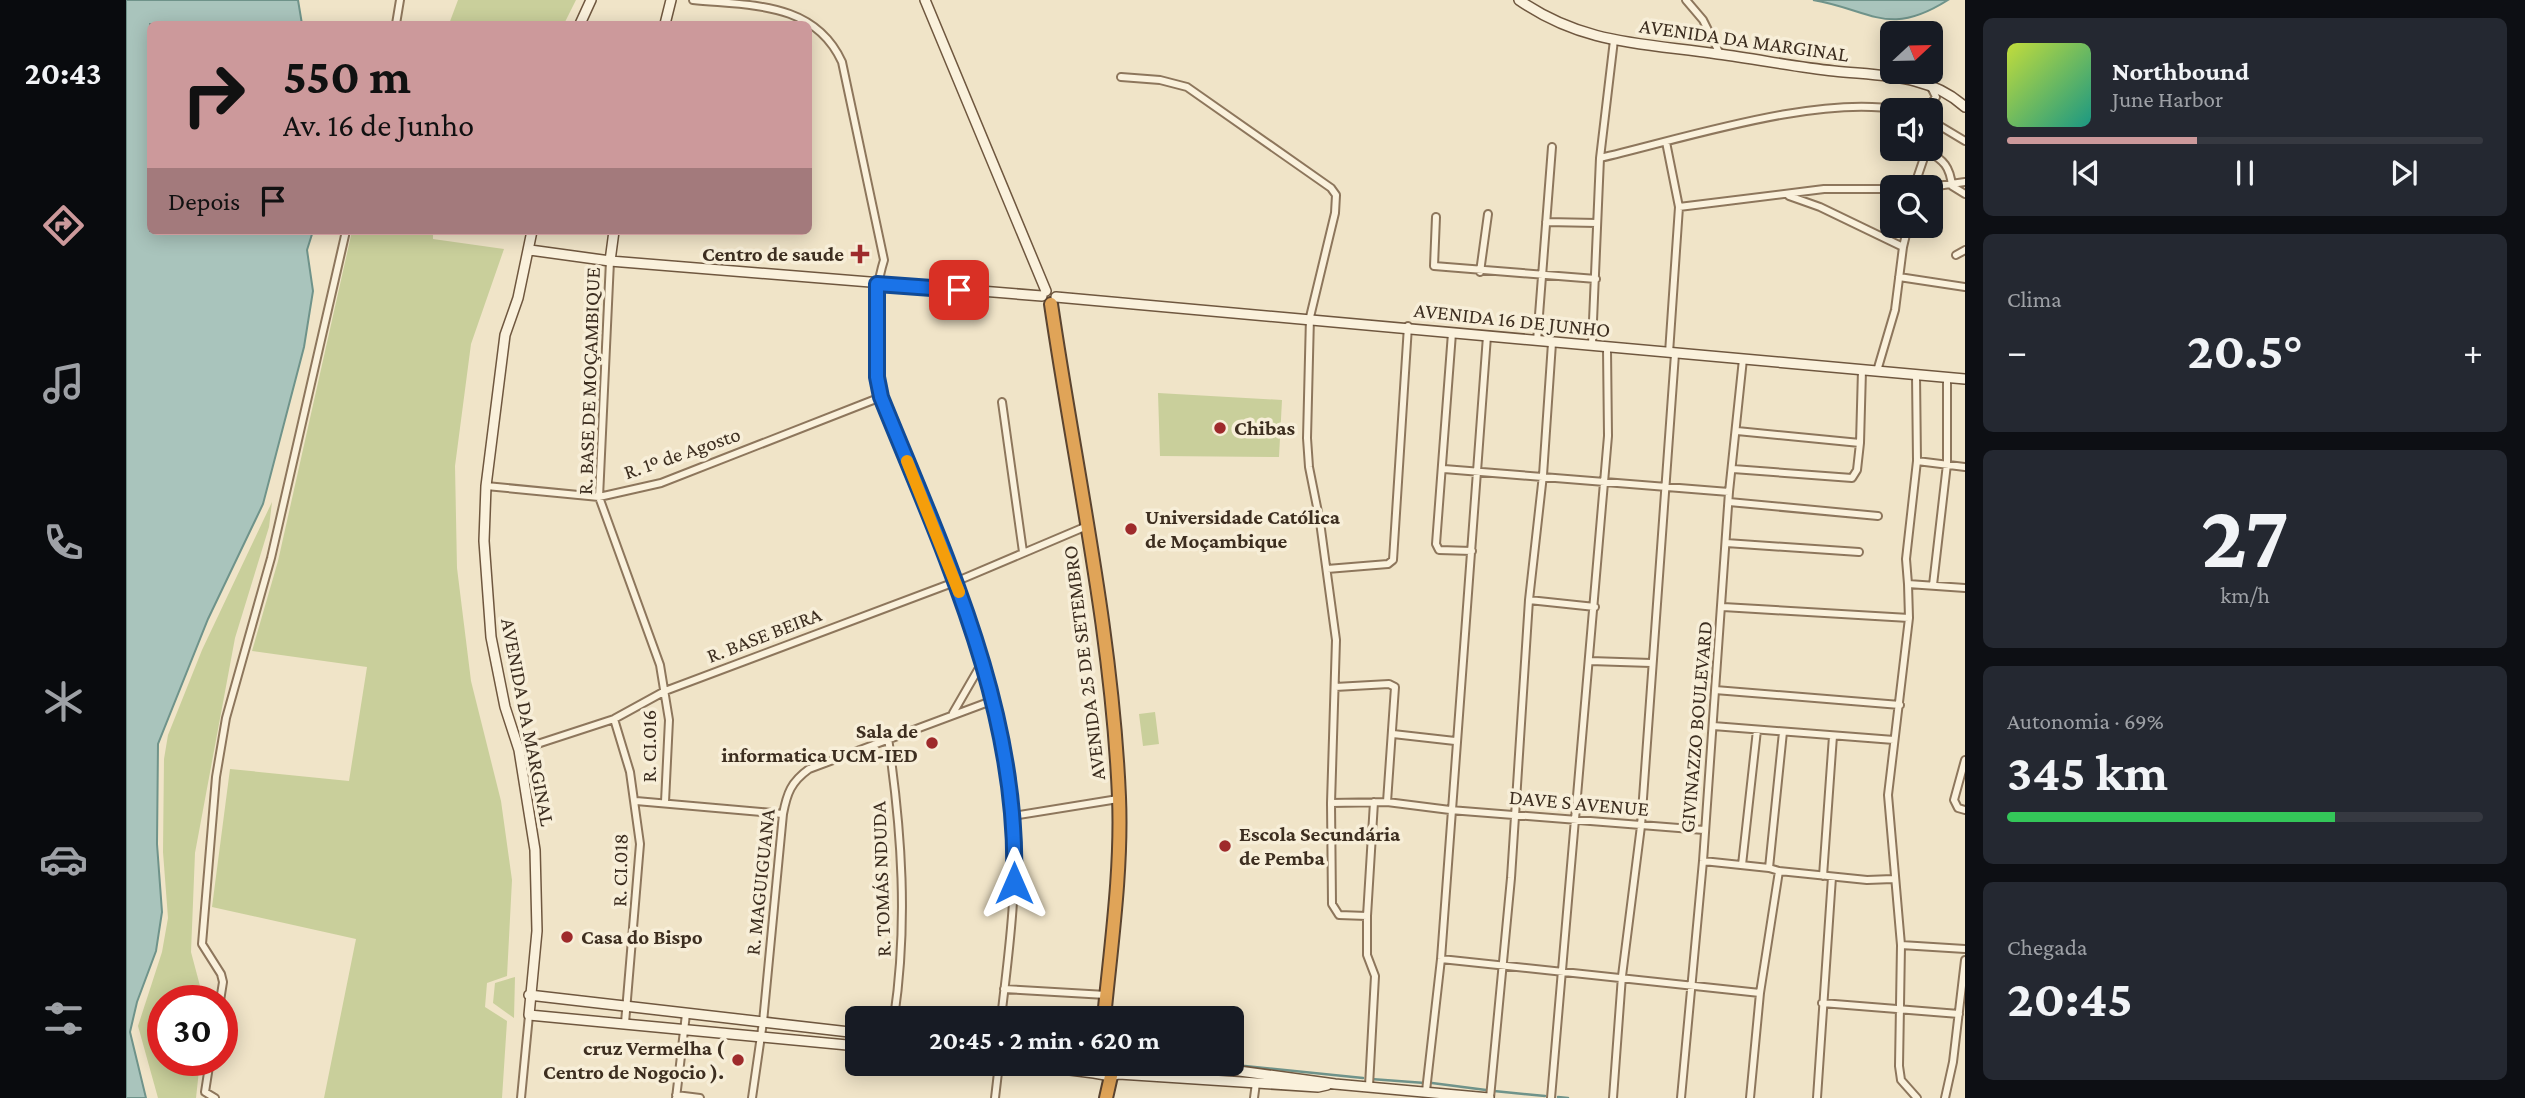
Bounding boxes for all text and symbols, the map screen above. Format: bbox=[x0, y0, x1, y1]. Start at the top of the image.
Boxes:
street label: AVENIDA DA MARGINAL bbox=[1638, 13, 1851, 67]
north arrow bbox=[1880, 21, 1942, 84]
map controls bbox=[1880, 21, 1943, 238]
icon: right bbox=[168, 49, 259, 140]
text: 550 m bbox=[283, 49, 411, 104]
text: 20:43 bbox=[24, 55, 102, 91]
text: Northbound bbox=[2112, 57, 2249, 86]
text: June Harbor bbox=[2112, 86, 2223, 112]
button: sound bbox=[1880, 98, 1943, 161]
text: Av. 16 de Junho bbox=[283, 107, 474, 143]
icon: previous bbox=[2067, 154, 2105, 192]
icon: pause bbox=[2226, 154, 2264, 192]
icon: next bbox=[2385, 154, 2423, 192]
button: search bbox=[1880, 175, 1943, 238]
icon: arrive bbox=[254, 182, 292, 220]
text: Depois bbox=[168, 187, 240, 216]
icon: directions bbox=[39, 201, 88, 250]
place label: Centro de saude bbox=[702, 242, 844, 266]
marker: Centro de saude bbox=[850, 244, 870, 264]
pin bbox=[929, 260, 989, 320]
street label: R. BASE DE MOÇAMBIQUE bbox=[573, 267, 605, 495]
icon: arrive bbox=[940, 271, 978, 309]
text: Clima bbox=[2007, 286, 2062, 312]
street label: AVENIDA 16 DE JUNHO bbox=[1413, 298, 1611, 342]
text: 20.5° bbox=[2187, 321, 2303, 379]
text: − bbox=[2007, 330, 2027, 372]
text: + bbox=[2463, 330, 2483, 372]
icon: music bbox=[39, 359, 88, 408]
place label: Chibas bbox=[1234, 416, 1296, 440]
marker: Chibas bbox=[1212, 420, 1228, 436]
street label: R. 1º de Agosto bbox=[620, 422, 744, 484]
text: 27 bbox=[2201, 485, 2289, 587]
place label: Universidade Católica de Moçambique bbox=[1145, 505, 1341, 553]
icon: phone bbox=[39, 518, 88, 567]
marker: Universidade Católica de Moçambique bbox=[1123, 521, 1139, 537]
street label: AVENIDA 25 DE SETEMBRO bbox=[1058, 544, 1110, 782]
text: km/h bbox=[2220, 582, 2270, 608]
street label: R. BASE BEIRA bbox=[703, 602, 825, 668]
street label: AVENIDA DA MARGINAL bbox=[496, 616, 560, 828]
street label: GIVINAZZO BOULEVARD bbox=[1675, 620, 1717, 834]
icon: climate bbox=[39, 677, 88, 726]
text: Autonomia · 69% bbox=[2007, 708, 2164, 734]
street label: R. CI.016 bbox=[637, 710, 661, 782]
place label: Sala de informatica UCM-IED bbox=[722, 719, 918, 767]
marker: Sala de informatica UCM-IED bbox=[924, 735, 940, 751]
text: 345 km bbox=[2007, 743, 2168, 801]
street label: DAVE S AVENUE bbox=[1508, 785, 1650, 821]
street label: R. TOMÁS NDUDA bbox=[866, 801, 896, 957]
street label: R. MAGUIGUANA bbox=[740, 808, 780, 956]
place label: Escola Secundária de Pemba bbox=[1239, 822, 1401, 870]
street label: R. CI.018 bbox=[607, 833, 633, 907]
icon: car bbox=[39, 835, 88, 884]
marker: Escola Secundária de Pemba bbox=[1217, 838, 1233, 854]
position arrow bbox=[977, 846, 1051, 920]
place label: Casa do Bispo bbox=[581, 925, 703, 949]
marker: Casa do Bispo bbox=[559, 929, 575, 945]
text: Chegada bbox=[2007, 934, 2087, 960]
text: 20:45 bbox=[2007, 969, 2133, 1027]
speed limit sign: 30 bbox=[147, 985, 238, 1076]
icon: filters bbox=[39, 994, 88, 1043]
text: 20:45 · 2 min · 620 m bbox=[929, 1026, 1160, 1055]
place label: cruz Vermelha ( Centro de Nogocio ). bbox=[543, 1036, 724, 1084]
marker: cruz Vermelha ( Centro de Nogocio ). bbox=[730, 1052, 746, 1068]

